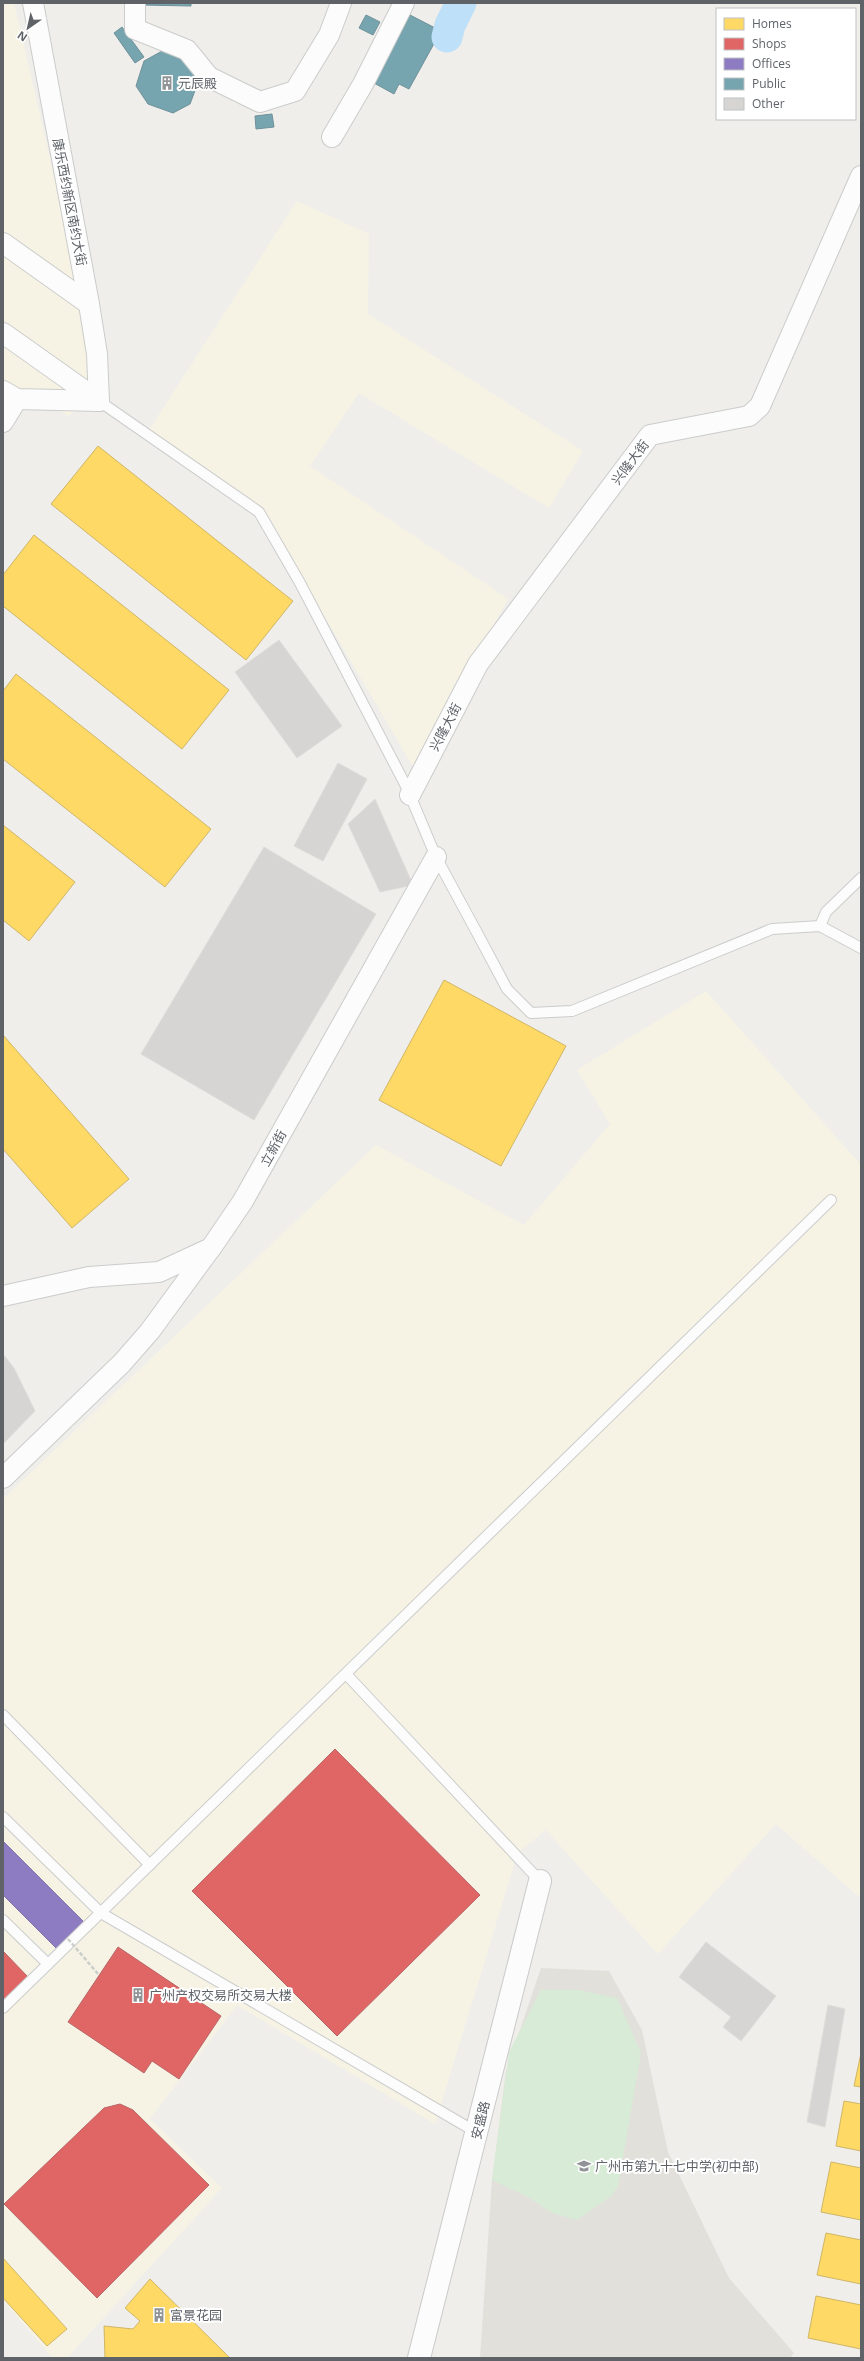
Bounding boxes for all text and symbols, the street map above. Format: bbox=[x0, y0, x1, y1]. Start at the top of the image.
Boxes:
north arrow bbox=[8, 8, 48, 48]
legend bbox=[716, 8, 856, 120]
text: Homes bbox=[752, 15, 792, 32]
text: N bbox=[14, 28, 30, 45]
text: Shops bbox=[752, 35, 787, 52]
text: Offices bbox=[752, 55, 791, 72]
place label: 元辰殿 bbox=[178, 74, 217, 92]
building icon: 元辰殿 bbox=[159, 75, 175, 91]
text: Public bbox=[752, 75, 786, 92]
text: Other bbox=[752, 95, 785, 112]
street label: 康乐西约新区南约大街 bbox=[49, 136, 91, 268]
street label: 兴隆大街 bbox=[607, 436, 653, 488]
street label: 兴隆大街 bbox=[425, 700, 465, 754]
street label: 立新街 bbox=[256, 1127, 290, 1169]
place label: 广州产权交易所交易大楼 bbox=[149, 1986, 292, 2004]
building icon: 广州产权交易所交易大楼 bbox=[130, 1987, 146, 2003]
street label: 安盛路 bbox=[467, 2099, 493, 2141]
place label: 广州市第九十七中学(初中部) bbox=[595, 2157, 759, 2175]
school or university icon: 广州市第九十七中学(初中部) bbox=[576, 2158, 592, 2174]
place label: 富景花园 bbox=[170, 2306, 222, 2324]
building icon: 富景花园 bbox=[151, 2307, 167, 2323]

